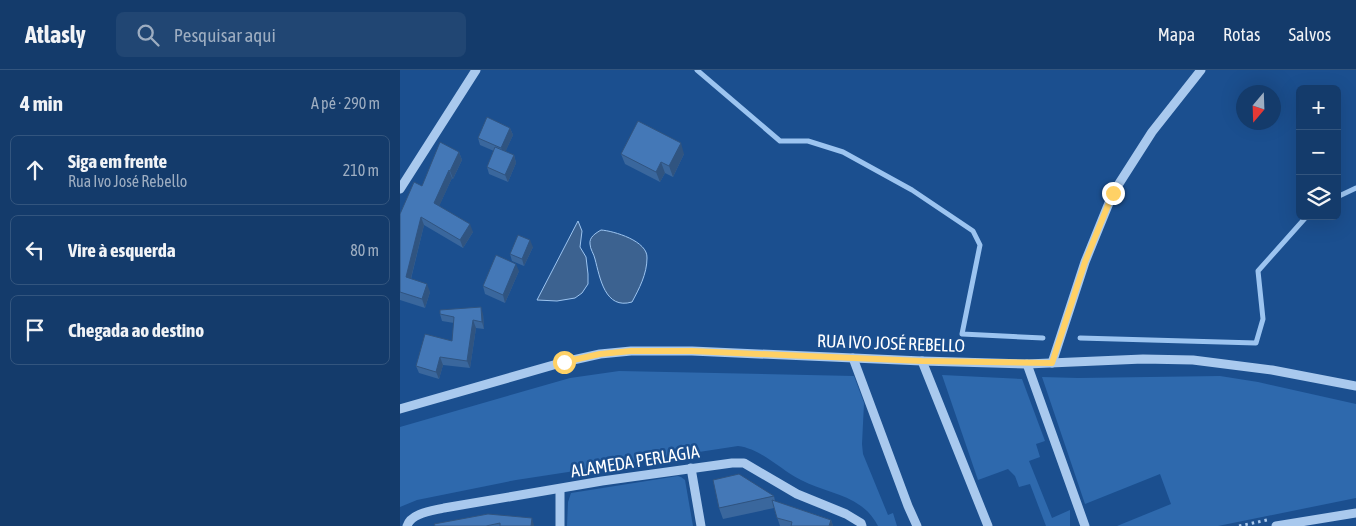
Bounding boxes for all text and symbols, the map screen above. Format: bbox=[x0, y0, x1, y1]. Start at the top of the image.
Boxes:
search box bbox=[116, 12, 466, 57]
text: Atlasly bbox=[25, 21, 86, 48]
icon: search bbox=[134, 21, 162, 49]
text: Pesquisar aqui bbox=[174, 24, 276, 46]
text: Mapa bbox=[1158, 24, 1195, 45]
text: Rotas bbox=[1223, 24, 1260, 45]
text: Salvos bbox=[1288, 24, 1331, 45]
north arrow bbox=[1236, 85, 1281, 130]
map controls bbox=[1296, 85, 1341, 220]
button: + bbox=[1296, 85, 1341, 130]
text: 4 min bbox=[20, 91, 63, 115]
text: A pé · 290 m bbox=[311, 94, 380, 112]
button: − bbox=[1296, 130, 1341, 175]
text: Siga em frente bbox=[68, 150, 167, 172]
icon: ahead bbox=[21, 156, 49, 184]
text: 210 m bbox=[343, 161, 379, 179]
text: Rua Ivo José Rebello bbox=[68, 172, 187, 190]
button: layers bbox=[1296, 175, 1341, 220]
route end bbox=[1102, 182, 1125, 205]
icon: left bbox=[21, 236, 49, 264]
text: Vire à esquerda bbox=[68, 239, 176, 261]
text: 80 m bbox=[350, 241, 379, 259]
icon: arrive bbox=[21, 316, 49, 344]
text: Chegada ao destino bbox=[68, 319, 204, 341]
street label: RUA IVO JOSÉ REBELLO bbox=[817, 330, 965, 356]
route start bbox=[553, 351, 576, 374]
street label: ALAMEDA PERLAGIA bbox=[569, 440, 701, 482]

